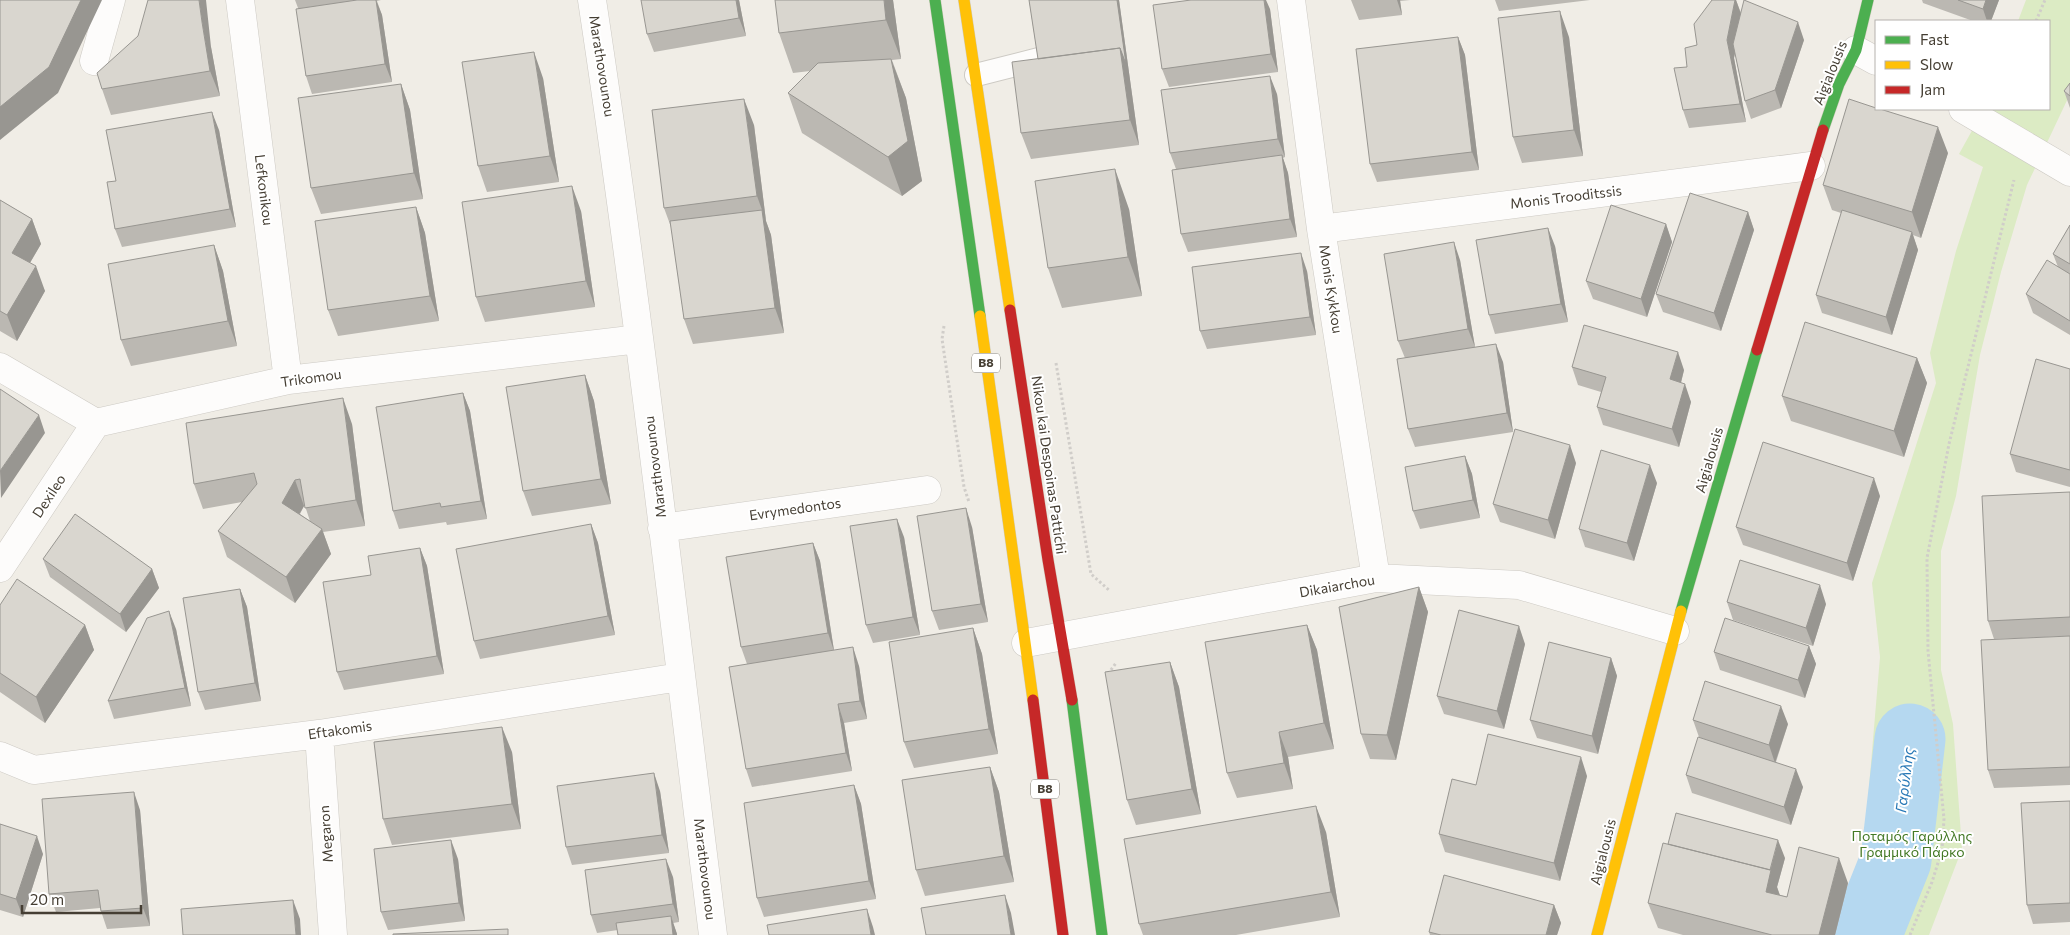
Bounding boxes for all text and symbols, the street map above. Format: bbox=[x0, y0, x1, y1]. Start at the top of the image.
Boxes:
street label: Marathovounou bbox=[586, 14, 619, 118]
legend bbox=[1875, 20, 2050, 110]
text: Fast bbox=[1920, 30, 1949, 48]
street label: Aigialousis bbox=[1809, 38, 1850, 107]
text: Slow bbox=[1920, 55, 1953, 73]
text: Jam bbox=[1920, 80, 1945, 98]
street label: Lefkonikou bbox=[252, 153, 277, 226]
street label: Monis Trooditssis bbox=[1509, 181, 1623, 212]
street label: Monis Kykkou bbox=[1316, 243, 1347, 335]
road number: B8 bbox=[972, 353, 1000, 372]
street label: Trikomou bbox=[280, 365, 342, 390]
street label: Nikou kai Despoinas Pattichi bbox=[1029, 375, 1070, 555]
street label: Marathovounou bbox=[640, 415, 669, 519]
street label: Aigialousis bbox=[1691, 425, 1726, 495]
street label: Dexileo bbox=[28, 471, 69, 521]
street label: Evrymedontos bbox=[748, 494, 842, 523]
street label: Dikaiarchou bbox=[1298, 571, 1376, 600]
street label: Eftakomis bbox=[307, 717, 373, 742]
water label: Γαρύλλης bbox=[1891, 746, 1917, 814]
road number: B8 bbox=[1031, 780, 1059, 799]
street label: Megaron bbox=[315, 805, 336, 863]
street label: Marathovounou bbox=[691, 817, 720, 921]
street label: Aigialousis bbox=[1586, 817, 1619, 887]
park label: Ποταμός Γαρύλλης Γραμμικό Πάρκο bbox=[1851, 827, 1973, 860]
scale bar bbox=[22, 882, 141, 914]
text: 20 m bbox=[30, 890, 64, 908]

